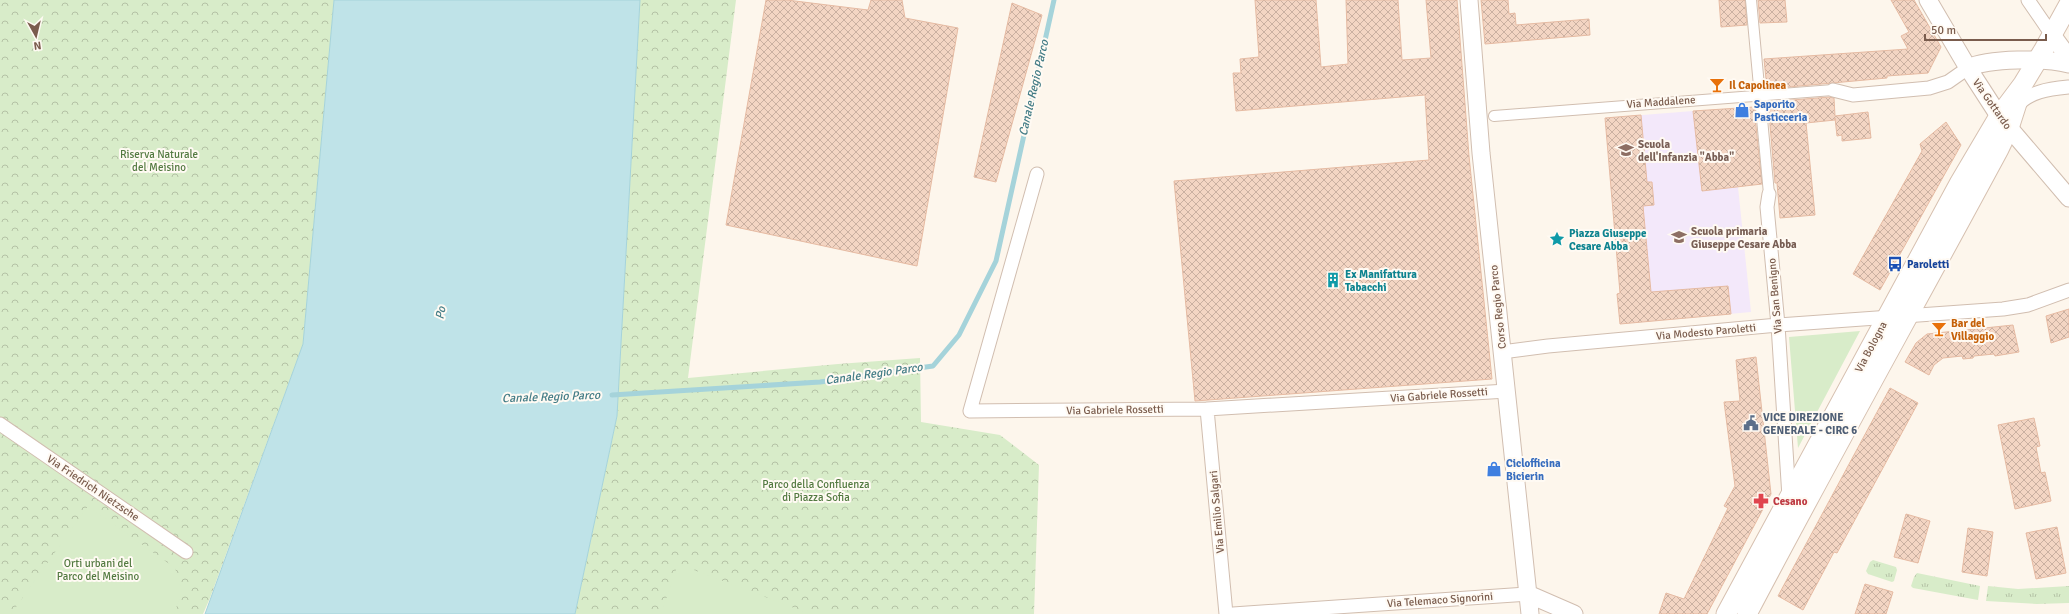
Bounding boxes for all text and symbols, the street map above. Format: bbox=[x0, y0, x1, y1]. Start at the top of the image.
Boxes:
north arrow bbox=[16, 16, 56, 56]
scale bar bbox=[1925, 16, 2046, 42]
text: 50 m bbox=[1931, 23, 1956, 38]
text: N bbox=[33, 38, 42, 52]
water label: Canale Regio Parco bbox=[1016, 38, 1053, 137]
bar icon: Il Capolinea bbox=[1708, 76, 1726, 94]
street label: Via Gottardo bbox=[1970, 76, 2014, 132]
place label: Il Capolinea bbox=[1729, 79, 1786, 92]
street label: Via Maddalene bbox=[1626, 93, 1696, 111]
place label: Saporito Pasticceria bbox=[1754, 98, 1808, 124]
shop icon: Saporito Pasticceria bbox=[1733, 101, 1751, 119]
place label: Scuola dell'Infanzia "Abba" bbox=[1638, 138, 1734, 164]
school or university icon: Scuola dell'Infanzia "Abba" bbox=[1617, 141, 1635, 159]
park label: Riserva Naturale del Meisino bbox=[120, 148, 198, 174]
place label: Scuola primaria Giuseppe Cesare Abba bbox=[1691, 225, 1797, 251]
place label: Piazza Giuseppe Cesare Abba bbox=[1569, 227, 1647, 253]
school or university icon: Scuola primaria Giuseppe Cesare Abba bbox=[1670, 228, 1688, 246]
place icon: Piazza Giuseppe Cesare Abba bbox=[1548, 230, 1566, 248]
bus stop icon: Paroletti bbox=[1886, 255, 1904, 273]
street label: Via San Benigno bbox=[1765, 257, 1785, 334]
place label: Paroletti bbox=[1907, 258, 1949, 271]
street label: Corso Regio Parco bbox=[1487, 264, 1509, 350]
place label: Ex Manifattura Tabacchi bbox=[1345, 268, 1417, 294]
building icon: Ex Manifattura Tabacchi bbox=[1324, 271, 1342, 289]
water label: Po bbox=[433, 305, 450, 321]
place label: Bar del Villaggio bbox=[1951, 317, 1994, 343]
street label: Via Bologna bbox=[1852, 319, 1890, 375]
bar icon: Bar del Villaggio bbox=[1930, 320, 1948, 338]
street label: Via Modesto Paroletti bbox=[1655, 321, 1757, 343]
water label: Canale Regio Parco bbox=[824, 360, 924, 388]
street label: Via Gabriele Rossetti bbox=[1390, 385, 1488, 405]
water label: Canale Regio Parco bbox=[502, 388, 601, 406]
street label: Via Gabriele Rossetti bbox=[1066, 403, 1164, 417]
place label: VICE DIREZIONE GENERALE - CIRC 6 bbox=[1763, 411, 1857, 437]
public building icon: VICE DIREZIONE GENERALE - CIRC 6 bbox=[1742, 414, 1760, 432]
street label: Via Friedrich Nietzsche bbox=[44, 452, 142, 524]
place label: Ciclofficina Bicierin bbox=[1506, 457, 1561, 483]
shop icon: Ciclofficina Bicierin bbox=[1485, 460, 1503, 478]
street label: Via Emilio Salgari bbox=[1207, 470, 1227, 554]
park label: Parco della Confluenza di Piazza Sofia bbox=[762, 478, 870, 504]
pharmacy icon: Cesano bbox=[1752, 492, 1770, 510]
place label: Cesano bbox=[1773, 495, 1808, 508]
park label: Orti urbani del Parco del Meisino bbox=[57, 557, 140, 583]
street label: Via Telemaco Signorini bbox=[1387, 590, 1493, 610]

